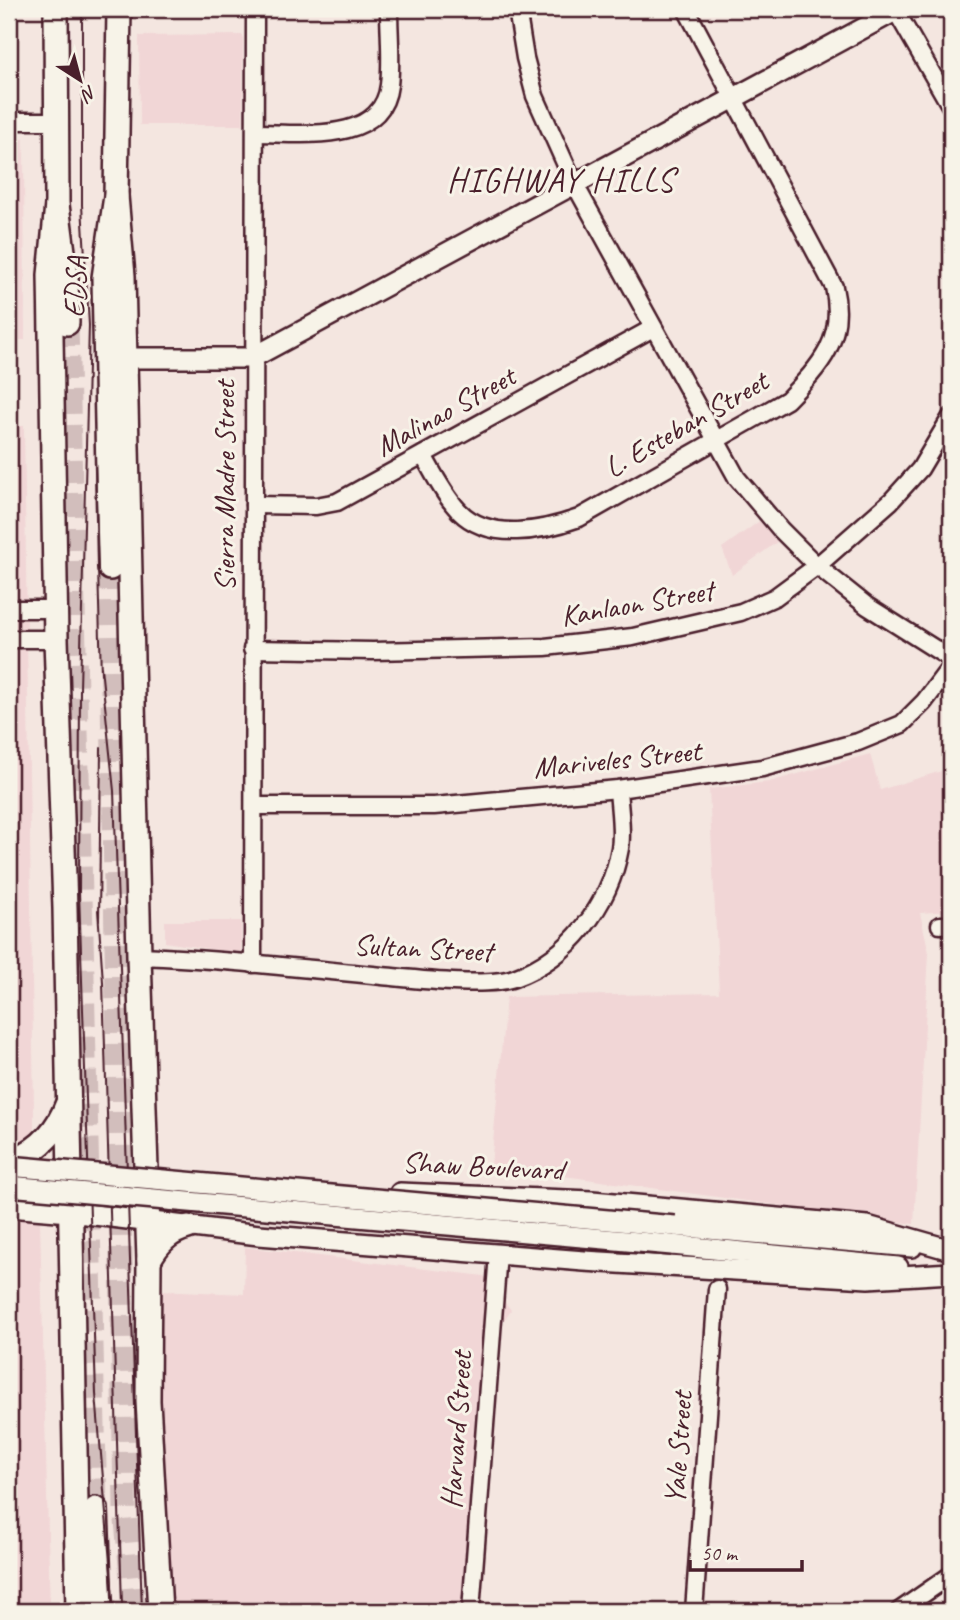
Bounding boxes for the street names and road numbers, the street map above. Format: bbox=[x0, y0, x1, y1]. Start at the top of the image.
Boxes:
street label: EDSA bbox=[54, 255, 96, 318]
street label: Malinao Street bbox=[369, 356, 524, 465]
street label: L. Esteban Street bbox=[598, 360, 777, 486]
street label: Sierra Madre Street bbox=[205, 378, 243, 591]
street label: Kanlaon Street bbox=[558, 570, 720, 635]
street label: Mariveles Street bbox=[532, 731, 705, 787]
street label: Sultan Street bbox=[353, 925, 497, 971]
street label: Shaw Boulevard bbox=[401, 1143, 569, 1189]
street label: Harvard Street bbox=[432, 1347, 481, 1510]
street label: Yale Street bbox=[655, 1387, 701, 1506]

